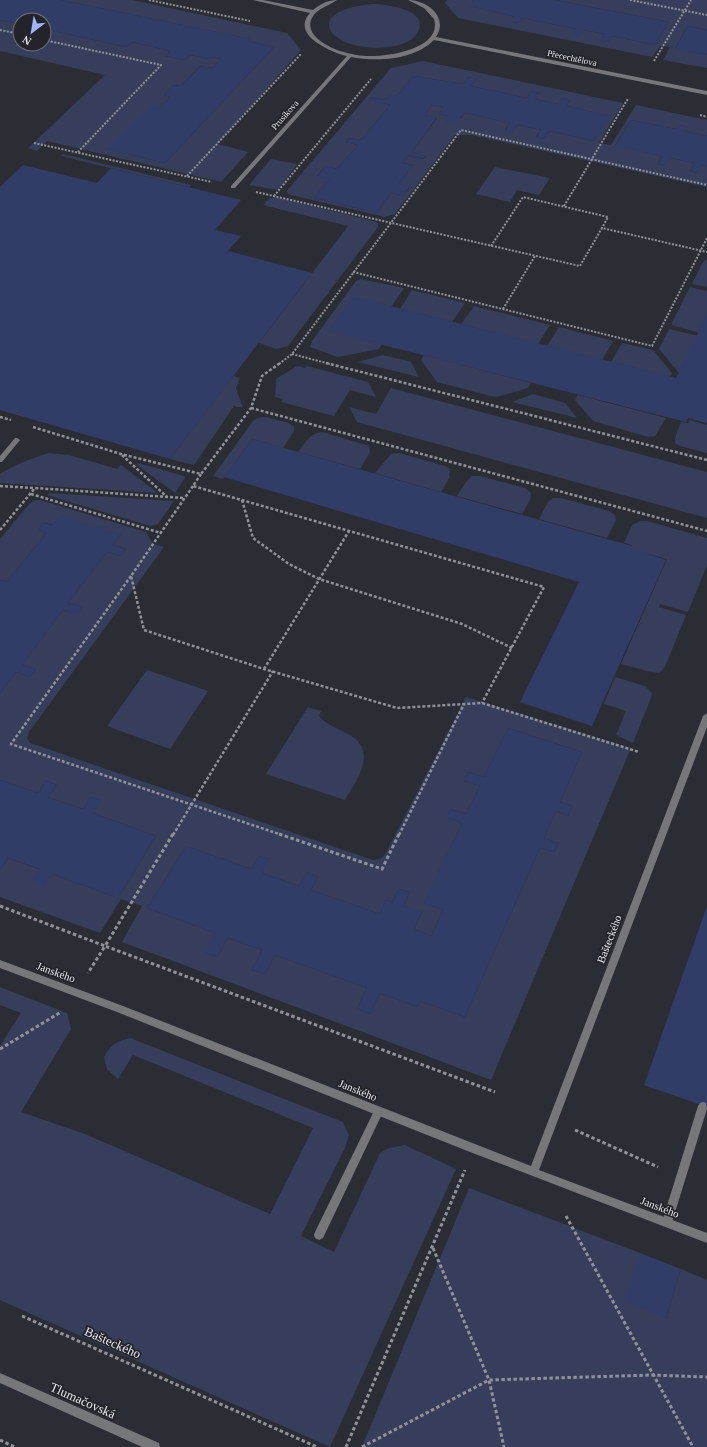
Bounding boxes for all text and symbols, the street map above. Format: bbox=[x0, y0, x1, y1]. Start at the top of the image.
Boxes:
north arrow bbox=[12, 12, 52, 52]
text: N bbox=[20, 33, 33, 48]
street label: Přecechtělova bbox=[546, 48, 598, 68]
street label: Prusíkova bbox=[269, 98, 301, 132]
street label: Bašteckého bbox=[594, 913, 624, 965]
street label: Janského bbox=[35, 959, 77, 985]
street label: Janského bbox=[337, 1077, 379, 1103]
street label: Janského bbox=[639, 1194, 681, 1220]
street label: Bašteckého bbox=[82, 1323, 143, 1361]
street label: Tlumačovská bbox=[48, 1379, 118, 1422]

